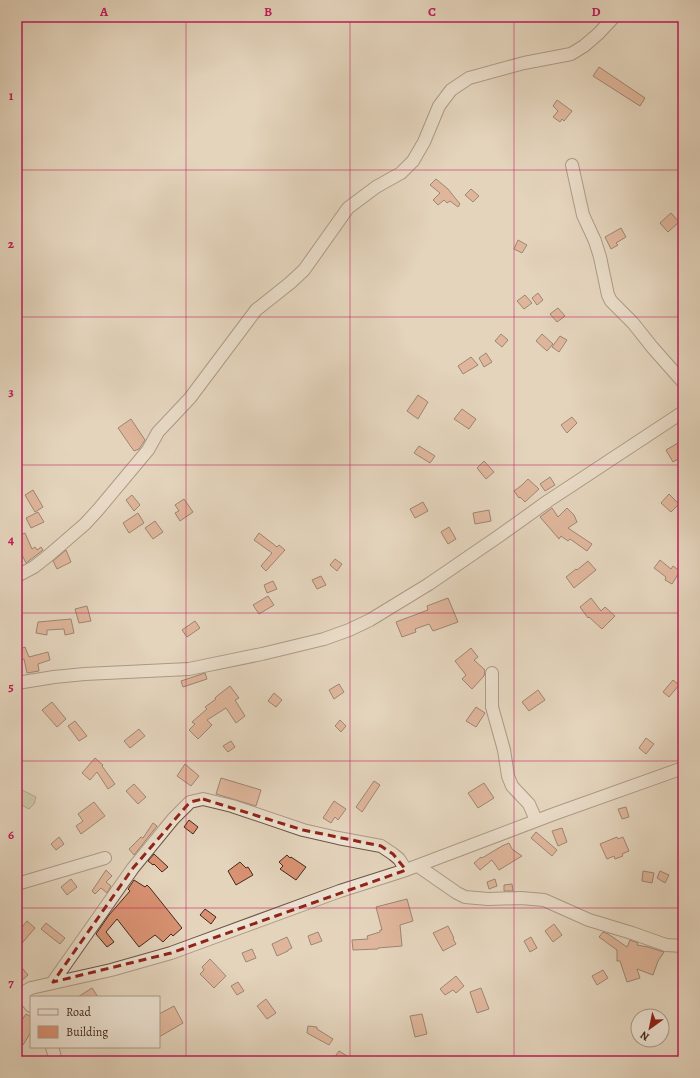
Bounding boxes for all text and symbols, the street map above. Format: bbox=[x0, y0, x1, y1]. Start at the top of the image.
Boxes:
text: A bbox=[99, 3, 109, 20]
text: B bbox=[264, 3, 272, 20]
text: C bbox=[428, 3, 436, 20]
text: D bbox=[591, 3, 601, 20]
text: 1 bbox=[9, 87, 14, 104]
text: 2 bbox=[8, 235, 15, 252]
text: 3 bbox=[8, 383, 14, 400]
text: 4 bbox=[8, 531, 14, 548]
text: 5 bbox=[8, 678, 14, 695]
text: 6 bbox=[8, 826, 14, 843]
text: 7 bbox=[8, 974, 14, 991]
legend bbox=[30, 996, 160, 1048]
text: Road bbox=[66, 1004, 92, 1020]
north arrow bbox=[630, 1008, 670, 1048]
text: Building bbox=[66, 1024, 108, 1040]
text: N bbox=[637, 1027, 652, 1044]

